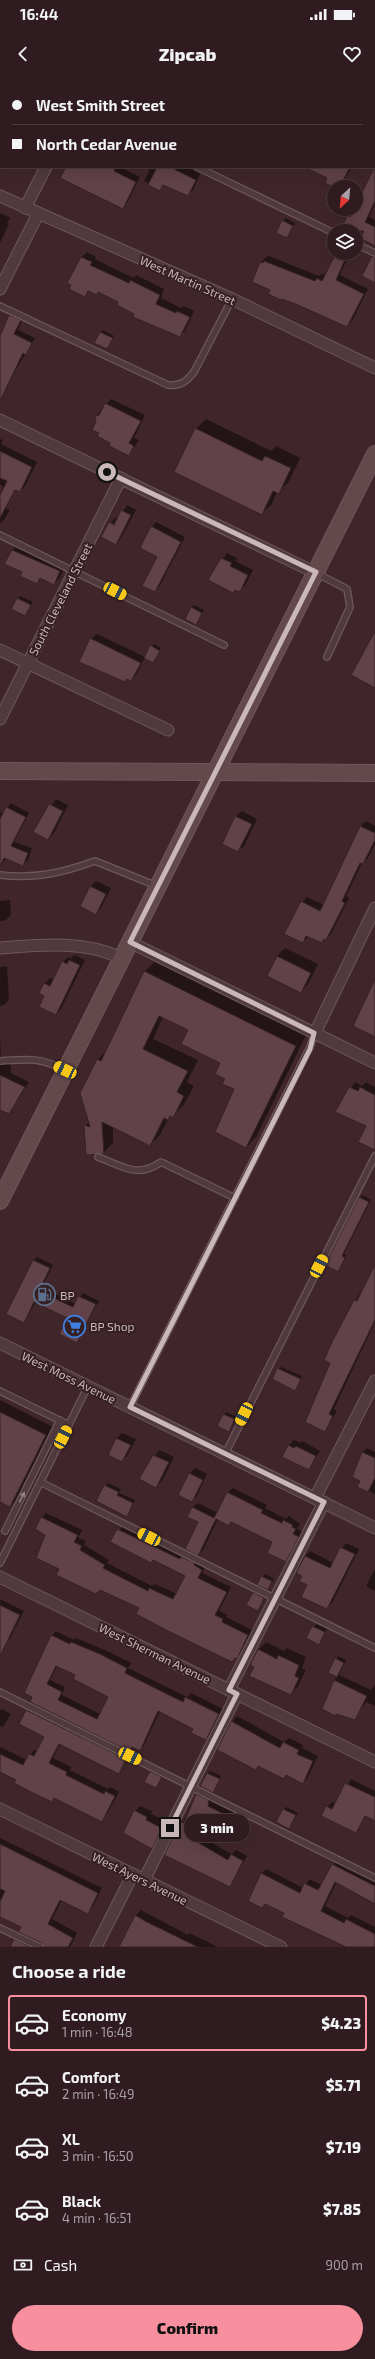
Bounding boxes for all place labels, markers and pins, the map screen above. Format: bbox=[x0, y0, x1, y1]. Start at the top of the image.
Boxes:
fuel station icon: BP bbox=[32, 1282, 58, 1308]
place label: BP bbox=[60, 1288, 75, 1302]
supermarket icon: BP Shop bbox=[61, 1313, 87, 1339]
place label: BP Shop bbox=[90, 1319, 135, 1333]

